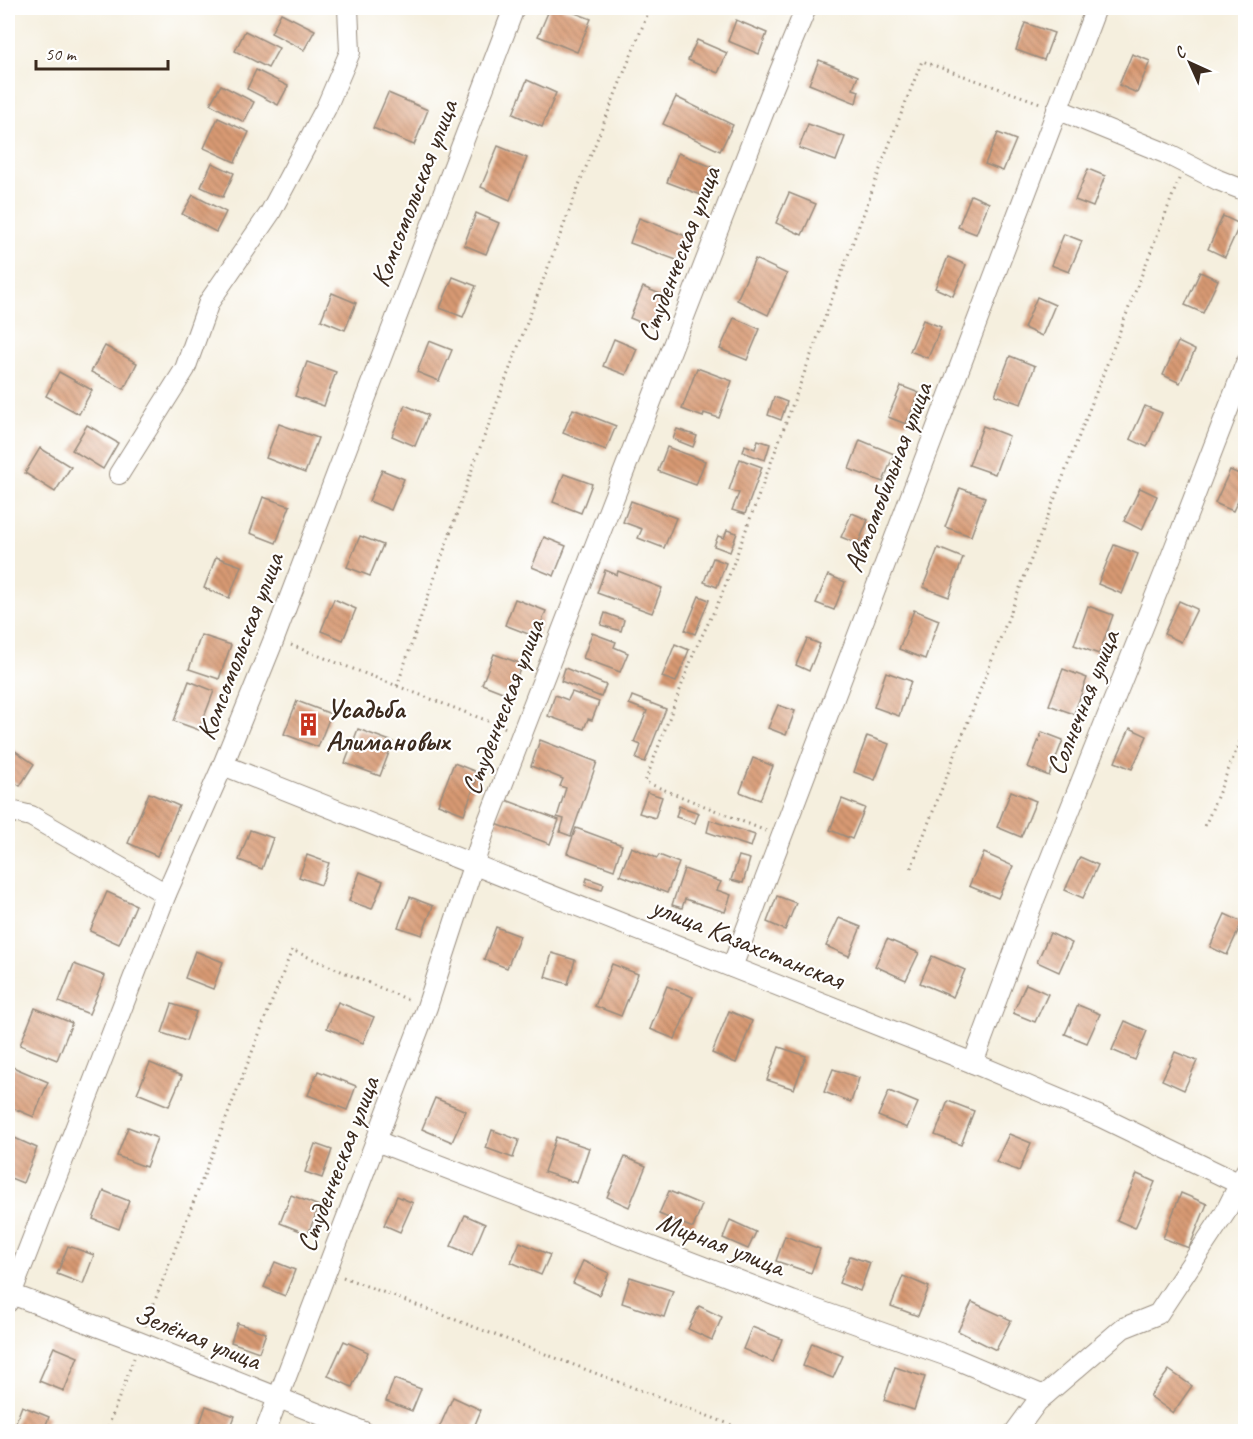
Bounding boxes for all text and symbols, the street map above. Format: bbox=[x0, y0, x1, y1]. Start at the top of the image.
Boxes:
scale bar bbox=[36, 33, 168, 71]
north arrow bbox=[1160, 33, 1220, 93]
text: С bbox=[1170, 42, 1191, 63]
text: 50 m bbox=[45, 43, 78, 65]
street label: Комсомольская улица bbox=[362, 93, 466, 292]
street label: Студенческая улица bbox=[629, 160, 729, 347]
street label: Автомобильная улица bbox=[835, 376, 940, 577]
street label: Комсомольская улица bbox=[188, 546, 292, 745]
street label: Студенческая улица bbox=[453, 613, 553, 800]
street label: Солнечная улица bbox=[1038, 623, 1128, 780]
place label: Усадьба Алимановых bbox=[326, 691, 451, 758]
building icon: Усадьба Алимановых bbox=[295, 711, 321, 737]
street label: улица Казахстанская bbox=[645, 887, 851, 998]
street label: Студенческая улица bbox=[288, 1070, 388, 1257]
street label: Мирная улица bbox=[652, 1203, 792, 1285]
street label: Зелёная улица bbox=[130, 1295, 268, 1378]

